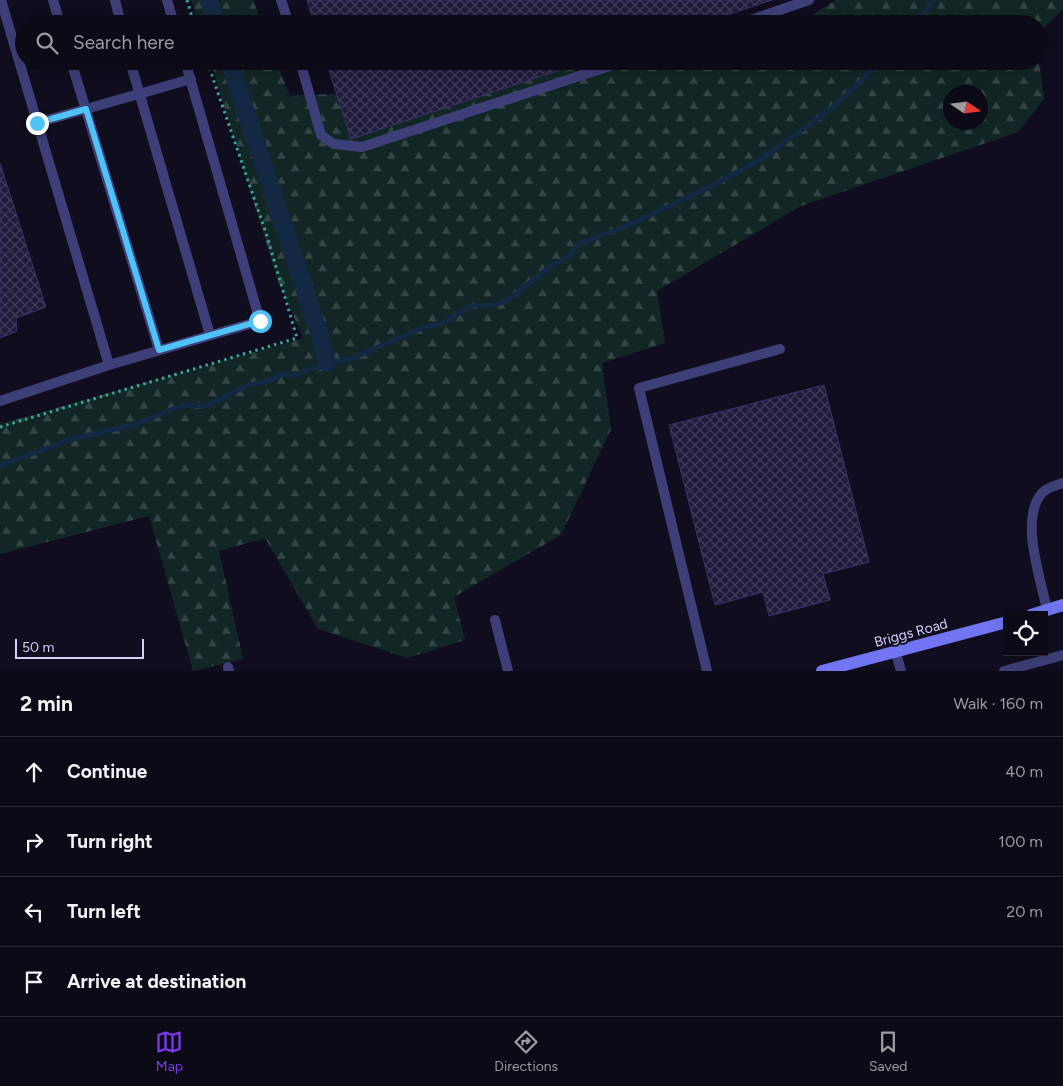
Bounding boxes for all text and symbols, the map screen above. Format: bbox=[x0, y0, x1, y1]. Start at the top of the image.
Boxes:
search box bbox=[15, 15, 1048, 70]
icon: search bbox=[33, 29, 61, 57]
text: Search here bbox=[73, 31, 175, 54]
north arrow bbox=[943, 85, 988, 130]
route end bbox=[26, 112, 49, 135]
route start bbox=[249, 310, 272, 333]
map controls bbox=[1003, 611, 1048, 656]
button: locate bbox=[1003, 611, 1048, 656]
street label: Briggs Road bbox=[872, 615, 950, 651]
scale bar bbox=[15, 636, 144, 659]
text: 50 m bbox=[22, 639, 54, 656]
text: 2 min bbox=[20, 691, 73, 716]
text: Walk · 160 m bbox=[953, 694, 1043, 713]
icon: ahead bbox=[20, 758, 48, 786]
text: Continue bbox=[67, 760, 147, 783]
text: 40 m bbox=[1005, 762, 1043, 781]
icon: right bbox=[20, 828, 48, 856]
text: Turn right bbox=[67, 830, 153, 853]
text: 100 m bbox=[998, 832, 1043, 851]
icon: left bbox=[20, 898, 48, 926]
text: Turn left bbox=[67, 900, 141, 923]
text: 20 m bbox=[1006, 902, 1043, 921]
icon: arrive bbox=[20, 968, 48, 996]
text: Arrive at destination bbox=[67, 970, 246, 993]
tab: Map bbox=[155, 1028, 183, 1075]
tab: Directions bbox=[494, 1028, 558, 1075]
tab: Saved bbox=[869, 1028, 908, 1075]

